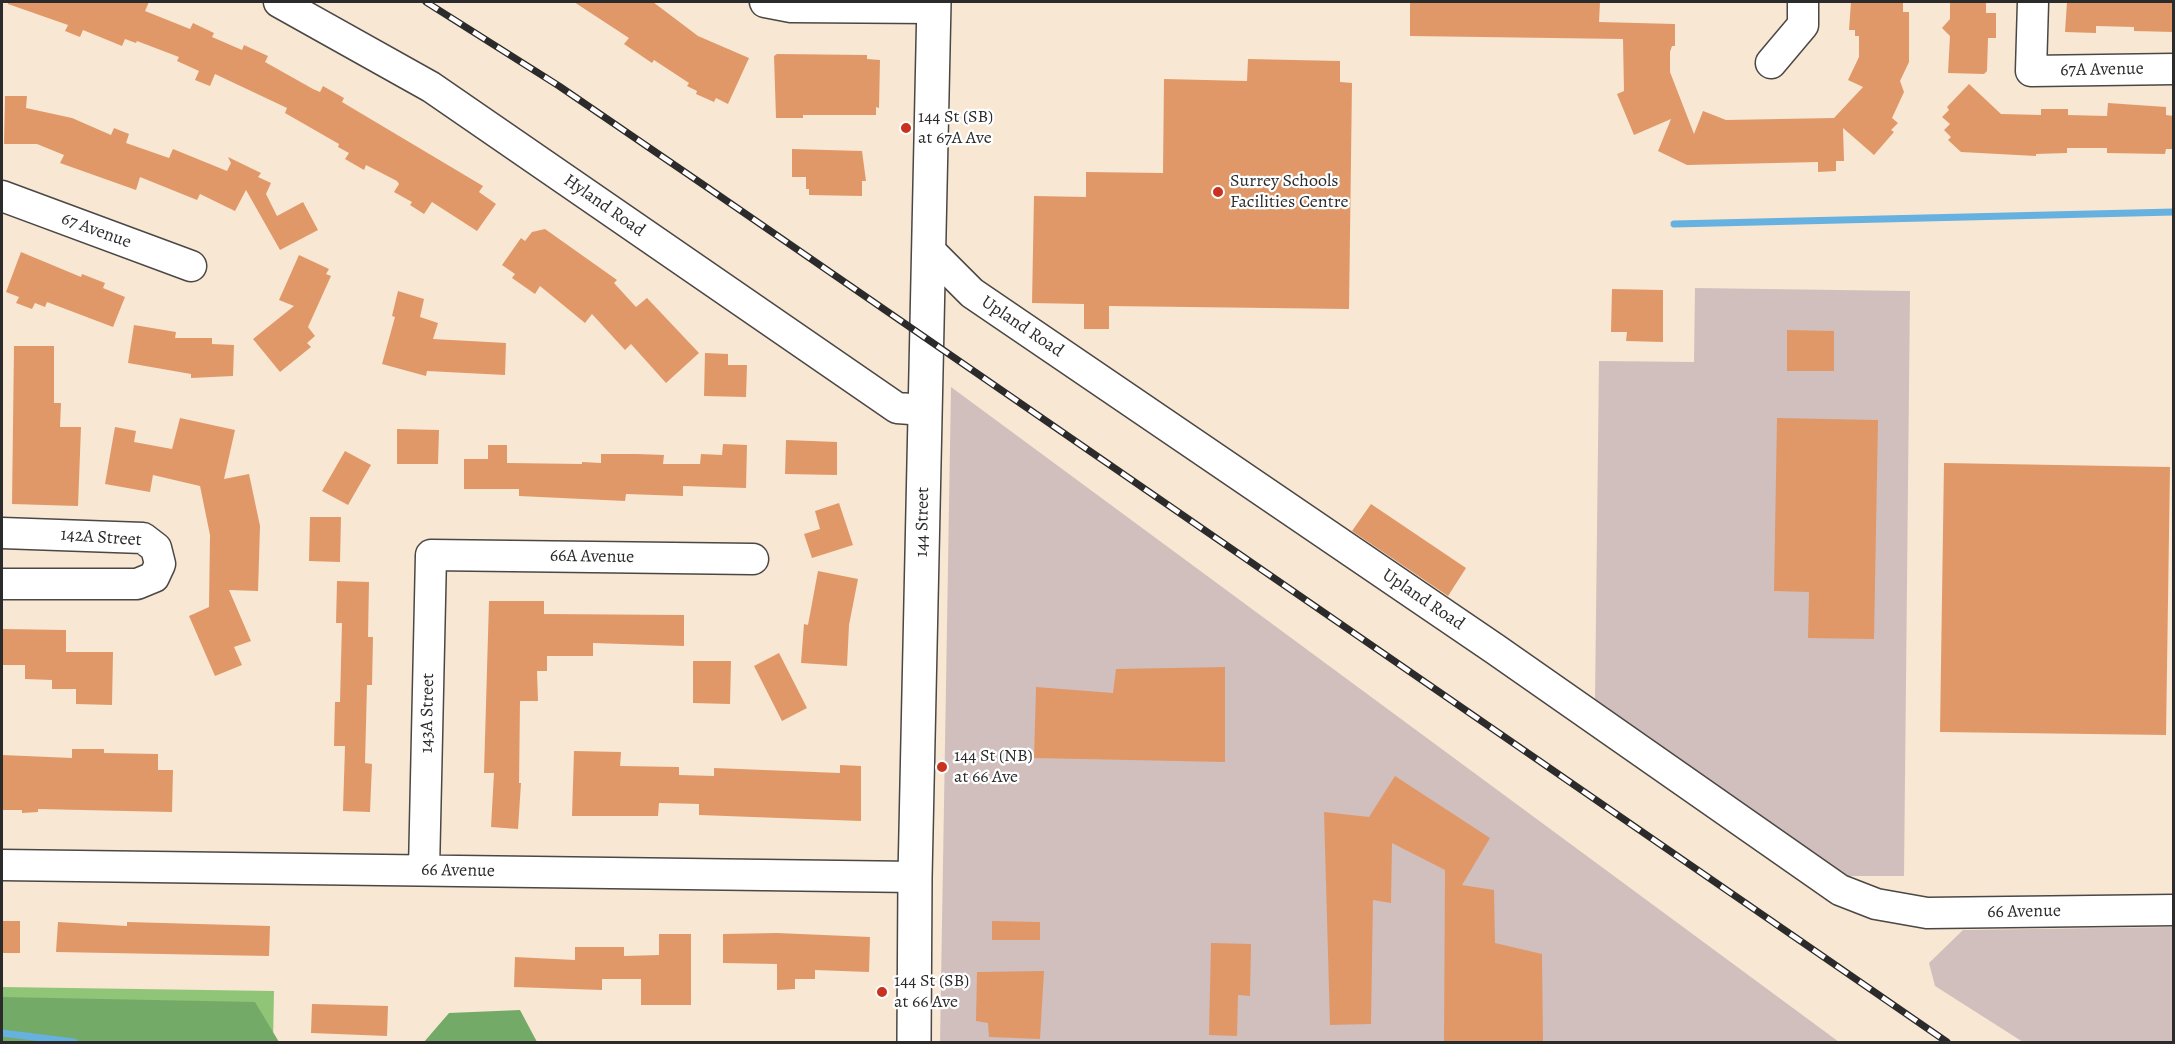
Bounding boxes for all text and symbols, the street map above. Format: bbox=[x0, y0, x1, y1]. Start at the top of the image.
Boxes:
street label: 67A Avenue bbox=[2060, 58, 2144, 82]
place label: 144 St (SB) at 67A Ave bbox=[918, 107, 993, 150]
marker: 144 St (SB) at 67A Ave bbox=[899, 121, 913, 135]
street label: Hyland Road bbox=[559, 170, 649, 242]
place label: Surrey Schools Facilities Centre bbox=[1230, 171, 1348, 213]
marker: Surrey Schools Facilities Centre bbox=[1211, 185, 1225, 199]
street label: 67 Avenue bbox=[58, 208, 134, 254]
street label: Upland Road bbox=[977, 292, 1067, 362]
street label: 144 Street bbox=[912, 487, 934, 557]
street label: 142A Street bbox=[60, 524, 142, 552]
street label: 66A Avenue bbox=[550, 545, 634, 569]
street label: Upland Road bbox=[1378, 565, 1468, 635]
street label: 143A Street bbox=[417, 673, 439, 753]
place label: 144 St (NB) at 66 Ave bbox=[954, 746, 1033, 789]
marker: 144 St (NB) at 66 Ave bbox=[935, 760, 949, 774]
street label: 66 Avenue bbox=[421, 860, 495, 882]
street label: 66 Avenue bbox=[1987, 901, 2061, 923]
place label: 144 St (SB) at 66 Ave bbox=[894, 971, 969, 1014]
marker: 144 St (SB) at 66 Ave bbox=[875, 985, 889, 999]

